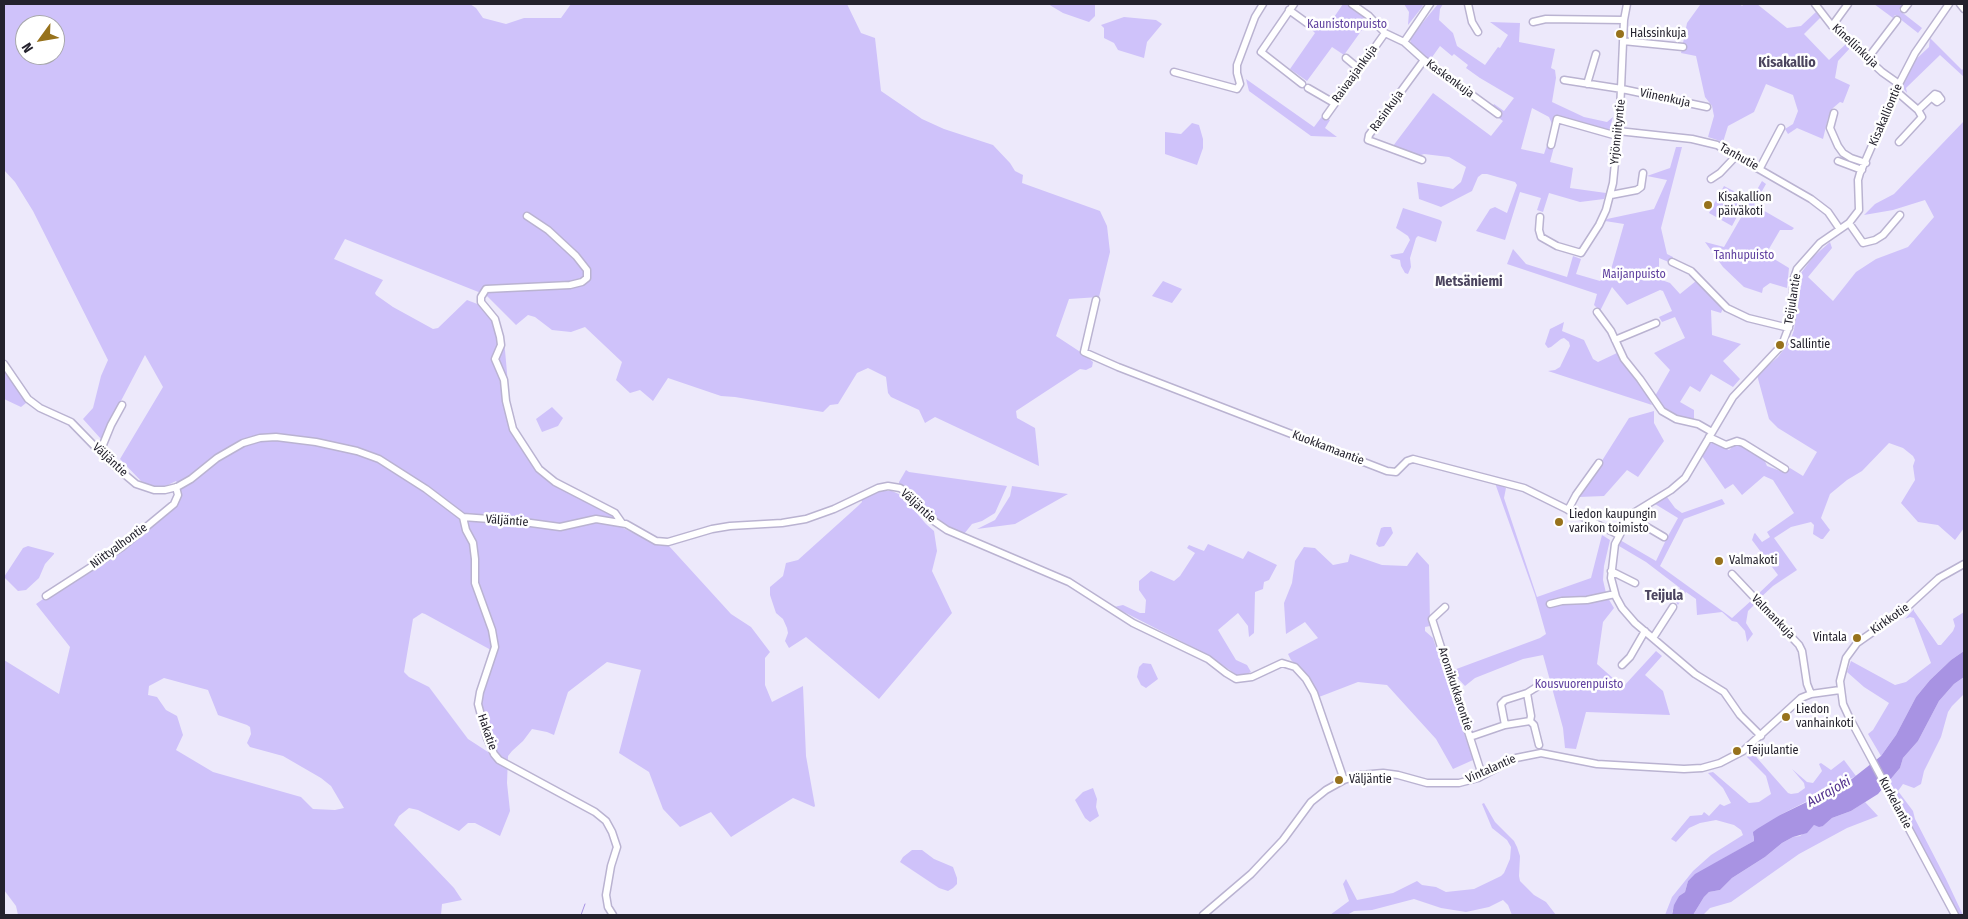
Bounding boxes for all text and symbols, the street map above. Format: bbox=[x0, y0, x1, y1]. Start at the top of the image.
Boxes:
north arrow bbox=[15, 15, 65, 65]
park label: Kaunistonpuisto bbox=[1307, 18, 1387, 32]
street label: Kinellinkuja bbox=[1829, 21, 1881, 71]
place label: Halssinkuja bbox=[1630, 27, 1686, 41]
marker: Halssinkuja bbox=[1614, 28, 1626, 40]
text: N bbox=[18, 40, 37, 56]
street label: Raivaajankuja bbox=[1329, 42, 1381, 106]
district label: Kisakallio bbox=[1758, 55, 1816, 71]
street label: Kaskenkuja bbox=[1423, 57, 1477, 101]
street label: Kisakalliontie bbox=[1866, 82, 1906, 148]
street label: Viinenkuja bbox=[1638, 86, 1692, 110]
street label: Rasinkuja bbox=[1367, 88, 1407, 134]
street label: Yrjönniityntie bbox=[1607, 98, 1629, 166]
street label: Tanhutie bbox=[1717, 140, 1761, 174]
place label: Kisakallion päiväkoti bbox=[1718, 191, 1771, 219]
marker: Kisakallion päiväkoti bbox=[1702, 199, 1714, 211]
park label: Tanhupuisto bbox=[1714, 249, 1774, 263]
park label: Maijanpuisto bbox=[1602, 268, 1666, 282]
street label: Teijulantie bbox=[1782, 273, 1804, 325]
district label: Metsäniemi bbox=[1435, 274, 1503, 290]
place label: Sallintie bbox=[1790, 338, 1830, 352]
marker: Sallintie bbox=[1774, 339, 1786, 351]
street label: Kuokkamaantie bbox=[1290, 428, 1366, 468]
street label: Väljäntie bbox=[89, 440, 131, 480]
street label: Väljäntie bbox=[897, 486, 939, 526]
place label: Liedon kaupungin varikon toimisto bbox=[1569, 508, 1657, 536]
street label: Väljäntie bbox=[485, 512, 529, 530]
marker: Liedon kaupungin varikon toimisto bbox=[1553, 516, 1565, 528]
street label: Niittyalhontie bbox=[88, 520, 150, 572]
place label: Valmakoti bbox=[1729, 554, 1777, 568]
marker: Valmakoti bbox=[1713, 555, 1725, 567]
district label: Teijula bbox=[1645, 588, 1683, 604]
street label: Valmankuja bbox=[1748, 592, 1798, 642]
street label: Kirkkotie bbox=[1868, 601, 1912, 637]
place label: Vintala bbox=[1813, 631, 1847, 645]
marker: Vintala bbox=[1851, 632, 1863, 644]
street label: Aromikukkarontie bbox=[1435, 646, 1475, 732]
park label: Kousvuorenpuisto bbox=[1535, 678, 1623, 692]
place label: Liedon vanhainkoti bbox=[1796, 703, 1854, 731]
marker: Liedon vanhainkoti bbox=[1780, 711, 1792, 723]
street label: Hakatie bbox=[474, 712, 500, 752]
place label: Teijulantie bbox=[1747, 744, 1798, 758]
marker: Teijulantie bbox=[1731, 745, 1743, 757]
street label: Vintalantie bbox=[1464, 752, 1518, 786]
place label: Väljäntie bbox=[1349, 773, 1392, 787]
water label: Aurajoki bbox=[1804, 773, 1854, 811]
marker: Väljäntie bbox=[1333, 774, 1345, 786]
street label: Kurkelantie bbox=[1875, 775, 1915, 831]

